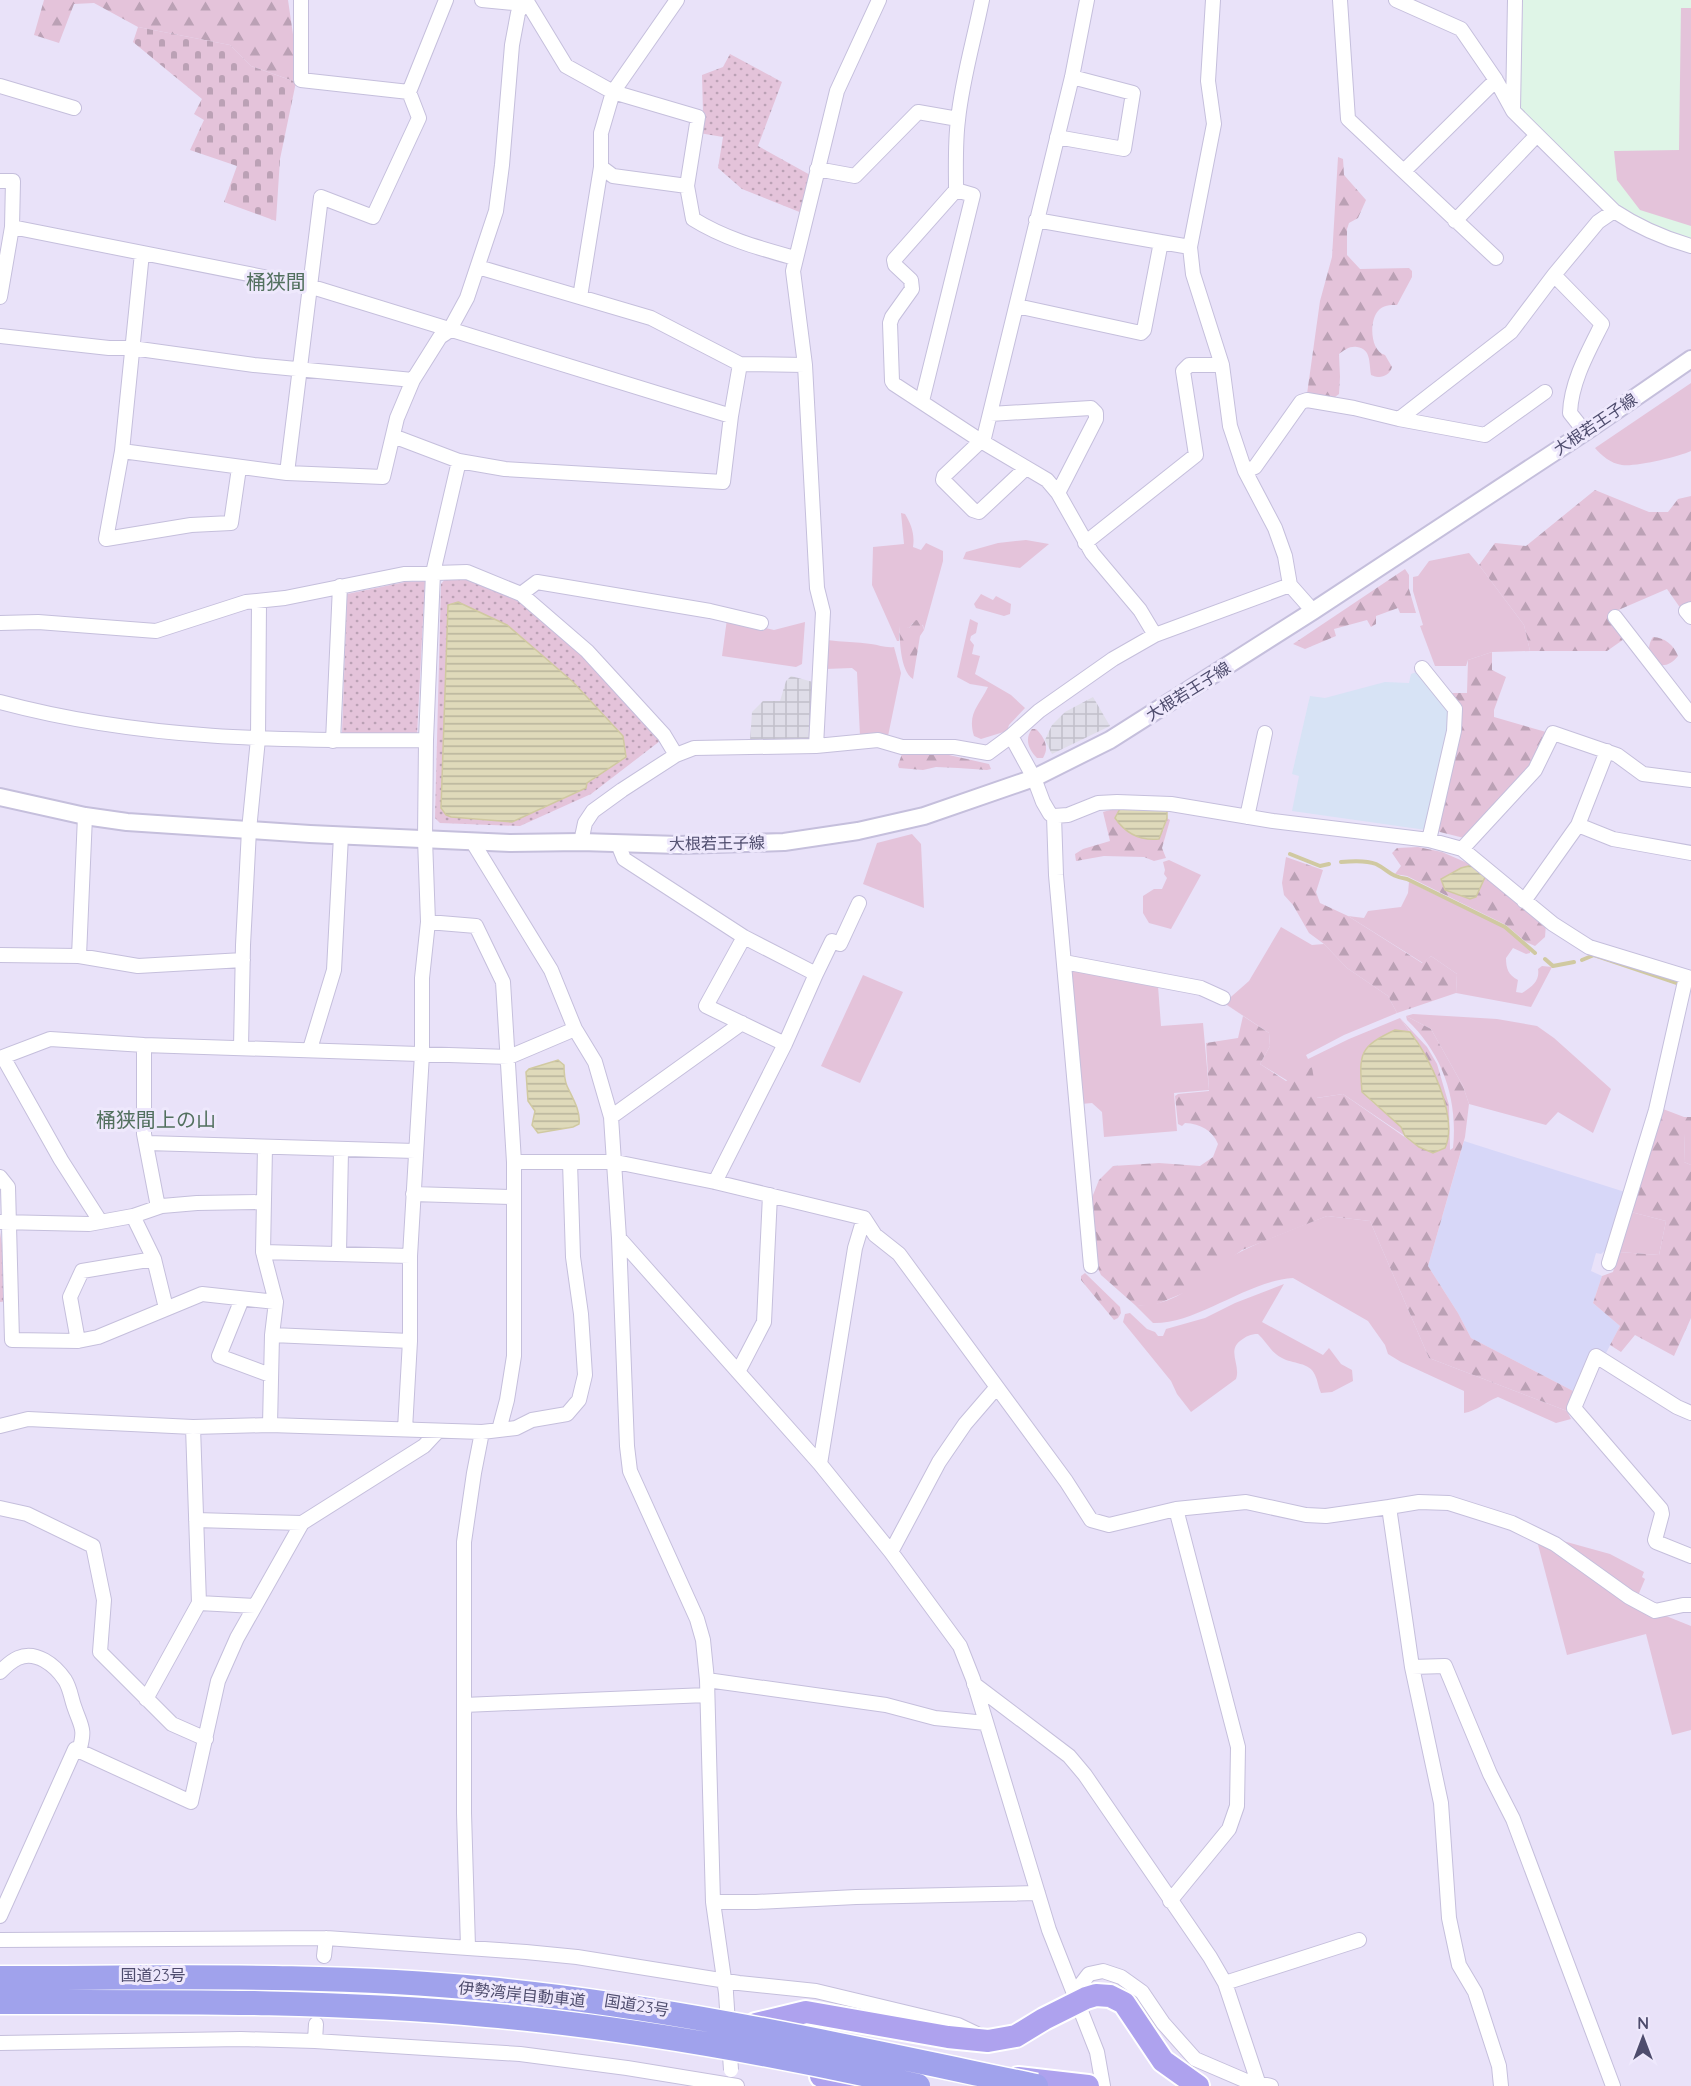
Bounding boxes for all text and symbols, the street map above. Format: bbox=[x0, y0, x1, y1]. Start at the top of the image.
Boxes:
district label: 桶狭間 bbox=[246, 269, 306, 294]
street label: 大根若王子線 bbox=[1550, 389, 1640, 459]
street label: 大根若王子線 bbox=[1142, 657, 1234, 725]
street label: 大根若王子線 bbox=[669, 832, 765, 854]
district label: 桶狭間上の山 bbox=[96, 1107, 216, 1132]
street label: 国道23号 bbox=[120, 1965, 186, 1985]
street label: 伊勢湾岸自動車道 bbox=[457, 1977, 587, 2011]
street label: 国道23号 bbox=[603, 1990, 671, 2020]
north arrow bbox=[1613, 2008, 1673, 2068]
text: N bbox=[1637, 2013, 1649, 2033]

